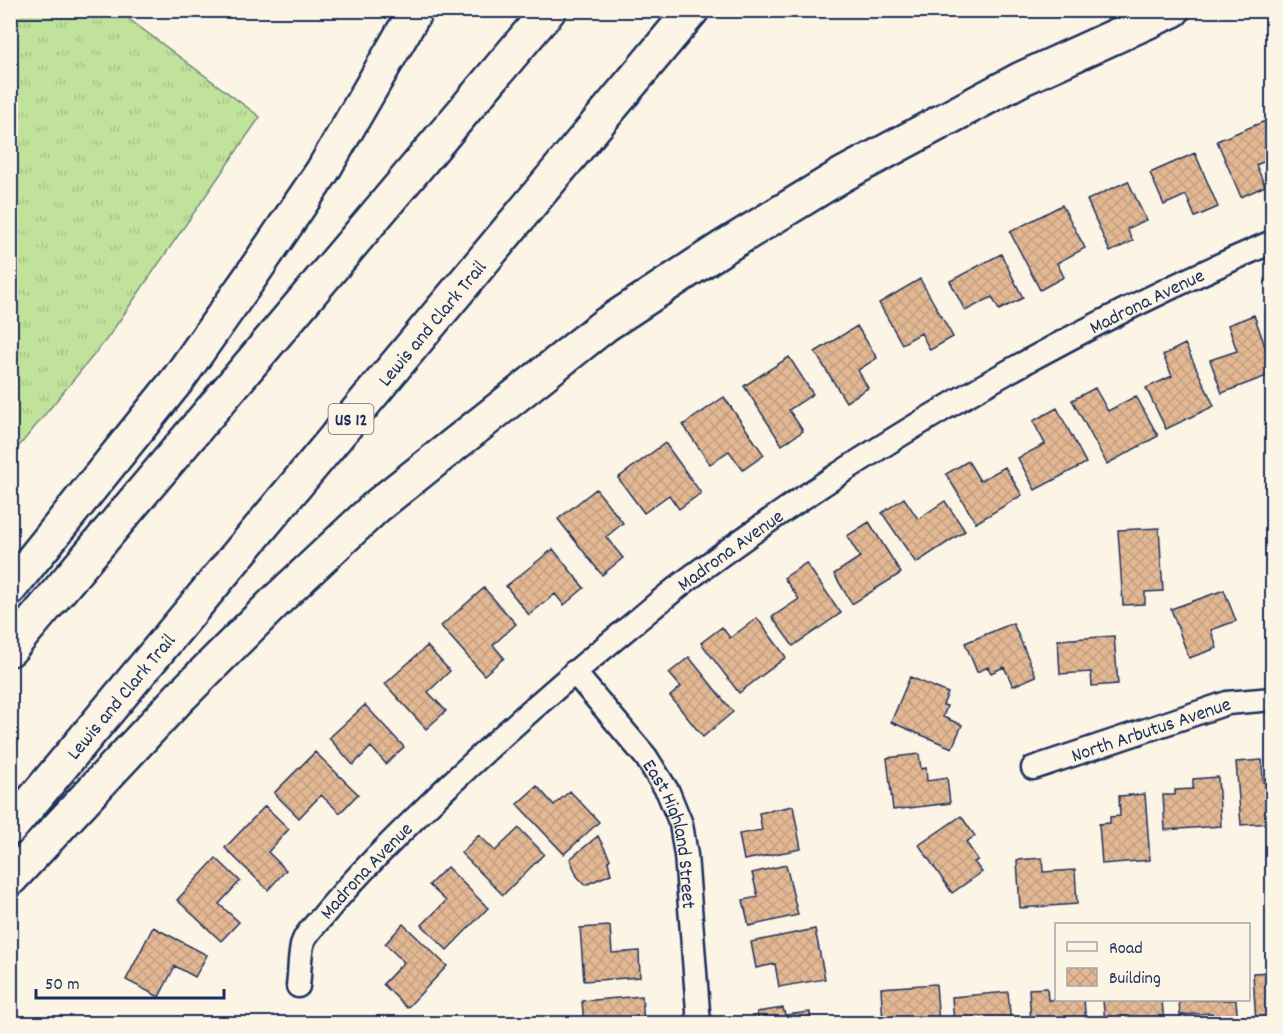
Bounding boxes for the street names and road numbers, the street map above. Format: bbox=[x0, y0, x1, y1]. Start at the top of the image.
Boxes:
street label: Lewis and Clark Trail bbox=[373, 255, 495, 394]
street label: Madrona Avenue bbox=[1085, 263, 1210, 343]
road number: US 12 bbox=[328, 404, 374, 434]
street label: Madrona Avenue bbox=[672, 504, 790, 599]
street label: Lewis and Clark Trail bbox=[62, 628, 184, 767]
street label: North Arbutus Avenue bbox=[1068, 692, 1235, 771]
street label: East Highland Street bbox=[634, 755, 701, 910]
street label: Madrona Avenue bbox=[315, 817, 421, 927]

